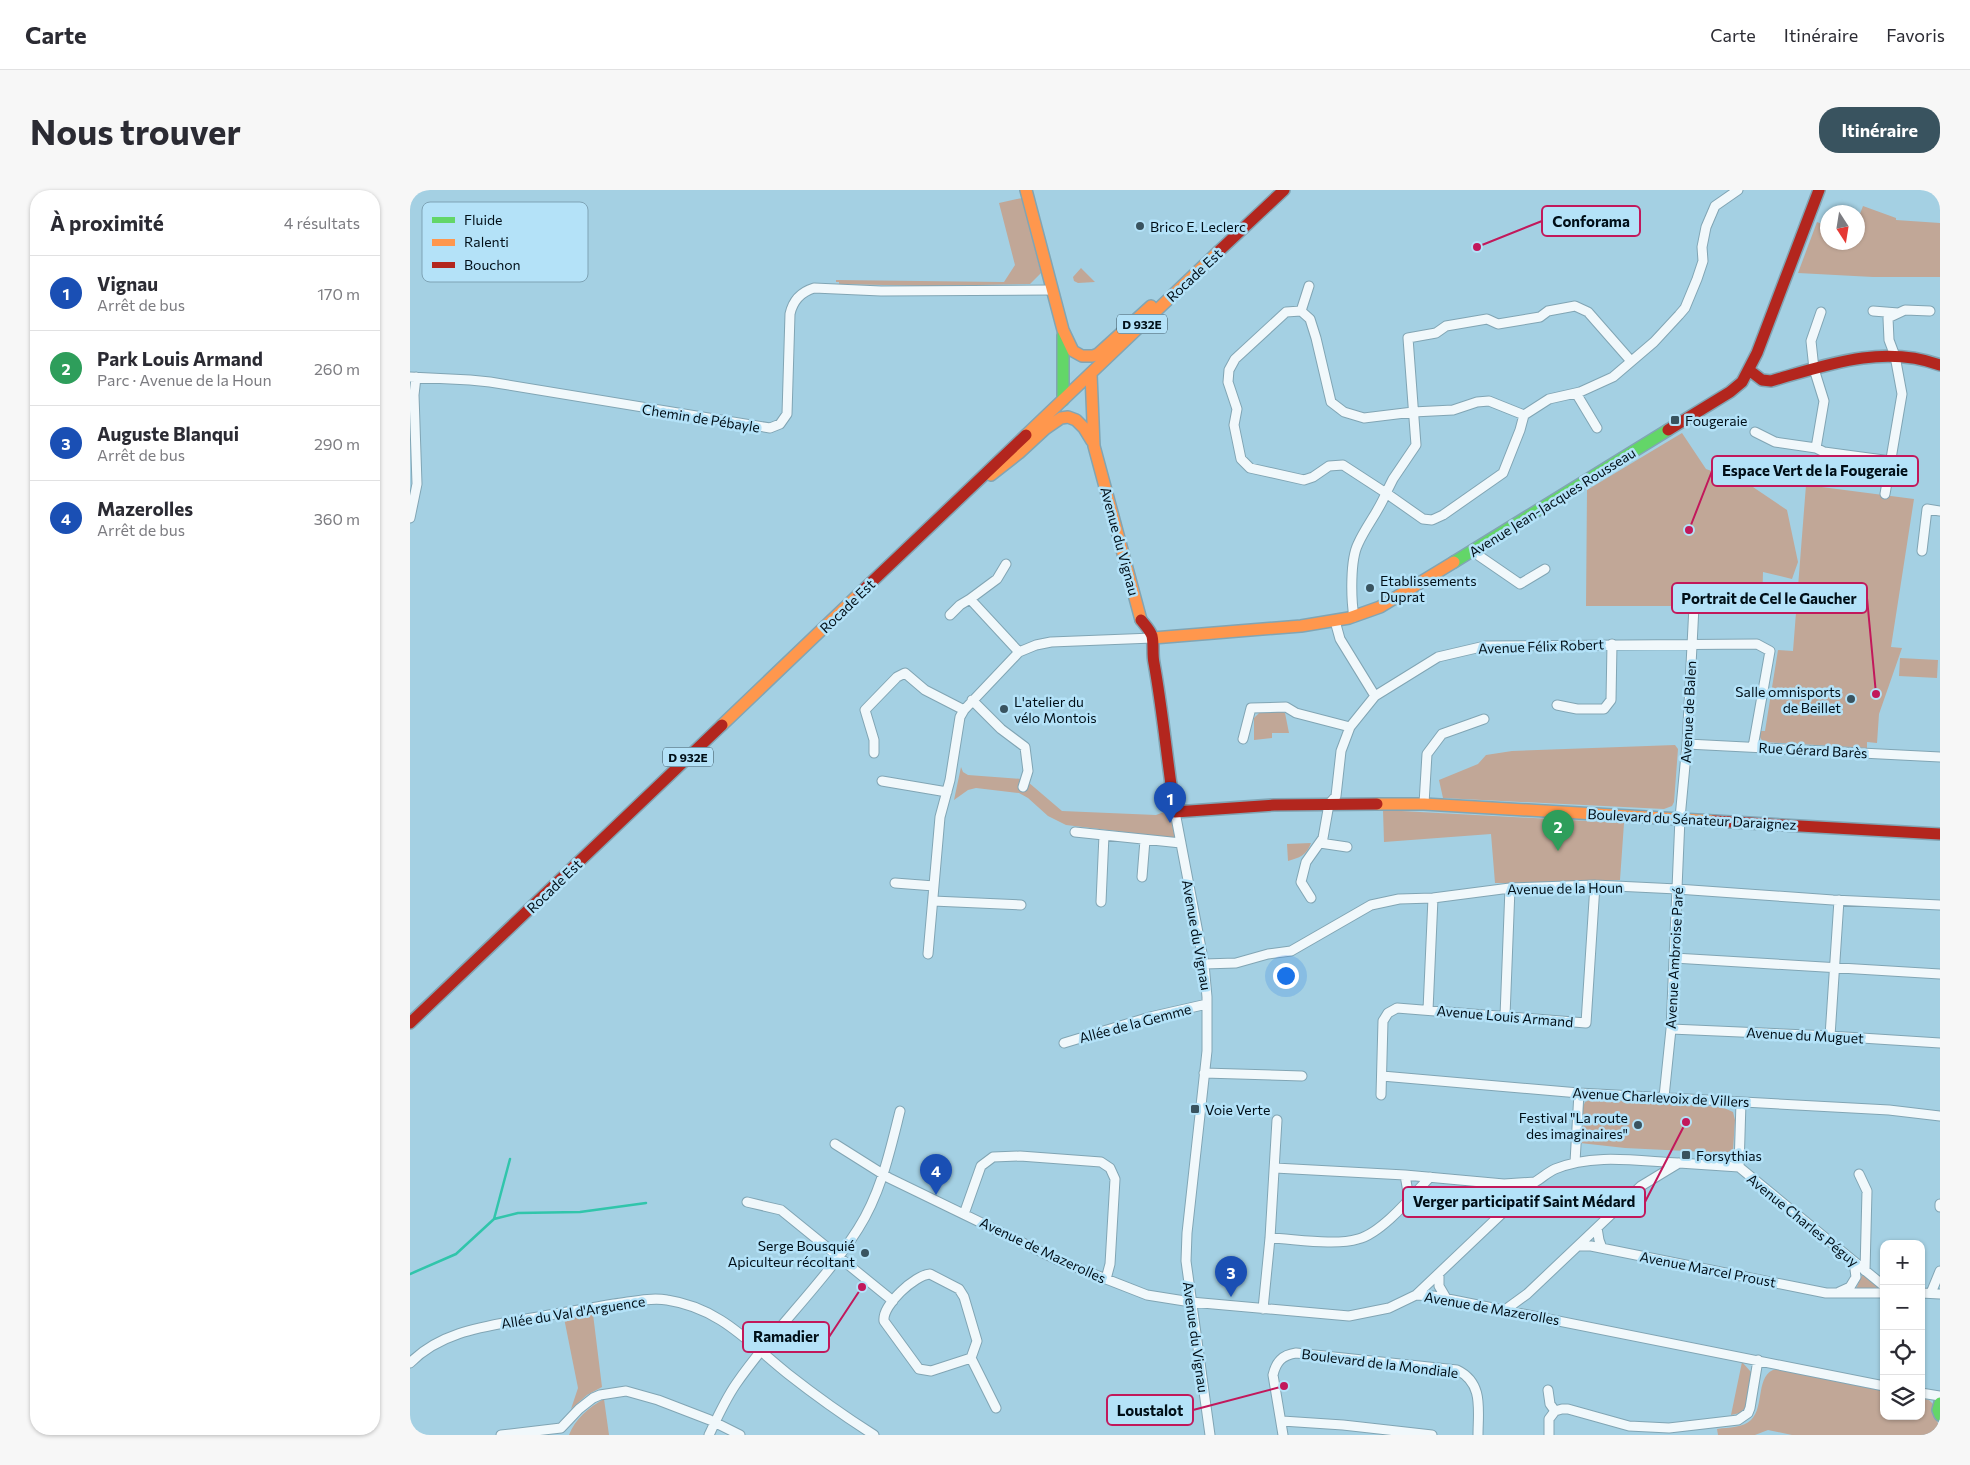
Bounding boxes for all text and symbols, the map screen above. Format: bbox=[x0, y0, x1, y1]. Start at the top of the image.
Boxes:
text: Carte bbox=[25, 20, 87, 49]
text: Carte bbox=[1710, 24, 1756, 46]
text: Itinéraire bbox=[1784, 24, 1858, 46]
text: Favoris bbox=[1886, 24, 1945, 46]
button: Itinéraire bbox=[1819, 107, 1940, 153]
text: Nous trouver bbox=[30, 109, 241, 152]
legend bbox=[422, 202, 588, 282]
north arrow bbox=[1820, 205, 1865, 250]
callout: Conforama bbox=[1542, 206, 1640, 236]
text: À proximité bbox=[50, 210, 164, 235]
text: Fluide bbox=[464, 211, 502, 228]
text: Conforama bbox=[1552, 212, 1630, 230]
text: 4 résultats bbox=[284, 213, 360, 232]
place label: Brico E. Leclerc bbox=[1150, 218, 1246, 235]
marker: Brico E. Leclerc bbox=[1134, 220, 1146, 232]
text: Ralenti bbox=[464, 233, 509, 250]
street label: Rocade Est bbox=[1163, 245, 1226, 305]
text: Bouchon bbox=[464, 256, 521, 273]
text: Vignau bbox=[97, 272, 158, 295]
text: 1 bbox=[62, 284, 70, 303]
text: 170 m bbox=[317, 284, 360, 303]
text: Arrêt de bus bbox=[97, 295, 185, 314]
road number: D 932E bbox=[1117, 315, 1167, 334]
text: Park Louis Armand bbox=[97, 347, 263, 370]
text: 2 bbox=[61, 359, 71, 378]
text: 260 m bbox=[314, 359, 360, 378]
text: Parc · Avenue de la Houn bbox=[97, 370, 272, 389]
street label: Chemin de Pébayle bbox=[641, 400, 761, 436]
place label: Fougeraie bbox=[1685, 412, 1748, 429]
marker: Fougeraie bbox=[1669, 414, 1681, 426]
text: Auguste Blanqui bbox=[97, 422, 239, 445]
text: 3 bbox=[61, 434, 71, 453]
text: 290 m bbox=[314, 434, 360, 453]
street label: Avenue Jean-Jacques Rousseau bbox=[1466, 444, 1638, 560]
text: Arrêt de bus bbox=[97, 445, 185, 464]
callout: Espace Vert de la Fougeraie bbox=[1712, 456, 1918, 486]
text: Espace Vert de la Fougeraie bbox=[1722, 461, 1908, 479]
street label: Avenue du Vignau bbox=[1097, 485, 1143, 597]
text: Mazerolles bbox=[97, 497, 193, 520]
text: 4 bbox=[61, 509, 71, 528]
text: 360 m bbox=[314, 509, 360, 528]
text: Arrêt de bus bbox=[97, 520, 185, 539]
place label: Etablissements Duprat bbox=[1380, 572, 1477, 605]
street label: Rocade Est bbox=[816, 575, 878, 636]
marker: Etablissements Duprat bbox=[1364, 582, 1376, 594]
callout: Portrait de Cel le Gaucher bbox=[1672, 583, 1867, 613]
text: Portrait de Cel le Gaucher bbox=[1681, 589, 1857, 607]
street label: Avenue Félix Robert bbox=[1478, 635, 1605, 657]
street label: Avenue de Balen bbox=[1677, 660, 1699, 764]
place label: Salle omnisports de Beillet bbox=[1735, 683, 1841, 716]
place label: L'atelier du vélo Montois bbox=[1014, 693, 1097, 726]
marker: Salle omnisports de Beillet bbox=[1845, 693, 1857, 705]
marker: L'atelier du vélo Montois bbox=[998, 703, 1010, 715]
street label: Rue Gérard Barès bbox=[1758, 739, 1868, 761]
road number: D 932E bbox=[663, 748, 713, 766]
pin: 1 bbox=[1154, 782, 1186, 823]
street label: Boulevard du Sénateur Daraignez bbox=[1587, 805, 1797, 833]
pin: 2 bbox=[1542, 810, 1574, 851]
street label: Rocade Est bbox=[523, 855, 585, 916]
street label: Avenue du Vignau bbox=[1179, 878, 1215, 992]
street label: Avenue de la Houn bbox=[1507, 878, 1623, 898]
street label: Avenue Ambroise Paré bbox=[1662, 887, 1686, 1029]
your location bbox=[1273, 963, 1299, 989]
street label: Allée de la Gemme bbox=[1077, 1000, 1193, 1046]
street label: Avenue Louis Armand bbox=[1436, 1002, 1574, 1030]
street label: Avenue du Muguet bbox=[1746, 1023, 1864, 1047]
street label: Avenue Charlevoix de Villers bbox=[1572, 1084, 1750, 1110]
place label: Voie Verte bbox=[1205, 1101, 1270, 1118]
marker: Voie Verte bbox=[1189, 1103, 1201, 1115]
place label: Festival "La route des imaginaires" bbox=[1519, 1109, 1628, 1142]
marker: Festival "La route des imaginaires" bbox=[1632, 1119, 1644, 1131]
place label: Forsythias bbox=[1696, 1147, 1762, 1164]
marker: Forsythias bbox=[1680, 1149, 1692, 1161]
pin: 4 bbox=[920, 1154, 952, 1195]
street label: Avenue Charles Péguy bbox=[1744, 1170, 1862, 1270]
callout: Verger participatif Saint Médard bbox=[1403, 1187, 1645, 1217]
text: Verger participatif Saint Médard bbox=[1413, 1192, 1635, 1210]
street label: Avenue de Mazerolles bbox=[977, 1213, 1109, 1287]
place label: Serge Bousquié Apiculteur récoltant bbox=[728, 1237, 855, 1270]
map controls bbox=[1880, 1240, 1925, 1420]
button: + bbox=[1880, 1240, 1925, 1285]
marker: Serge Bousquié Apiculteur récoltant bbox=[859, 1247, 871, 1259]
street label: Avenue Marcel Proust bbox=[1639, 1247, 1778, 1291]
pin: 3 bbox=[1215, 1256, 1247, 1297]
street label: Avenue du Vignau bbox=[1180, 1280, 1212, 1394]
button: − bbox=[1880, 1285, 1925, 1330]
street label: Avenue de Mazerolles bbox=[1423, 1288, 1561, 1328]
street label: Allée du Val d'Arguence bbox=[500, 1292, 646, 1332]
callout: Ramadier bbox=[743, 1322, 829, 1352]
text: Ramadier bbox=[753, 1327, 819, 1345]
button: locate bbox=[1880, 1330, 1925, 1375]
street label: Boulevard de la Mondiale bbox=[1301, 1345, 1459, 1381]
button: layers bbox=[1880, 1375, 1925, 1420]
callout: Loustalot bbox=[1107, 1395, 1193, 1425]
text: Loustalot bbox=[1117, 1401, 1183, 1419]

